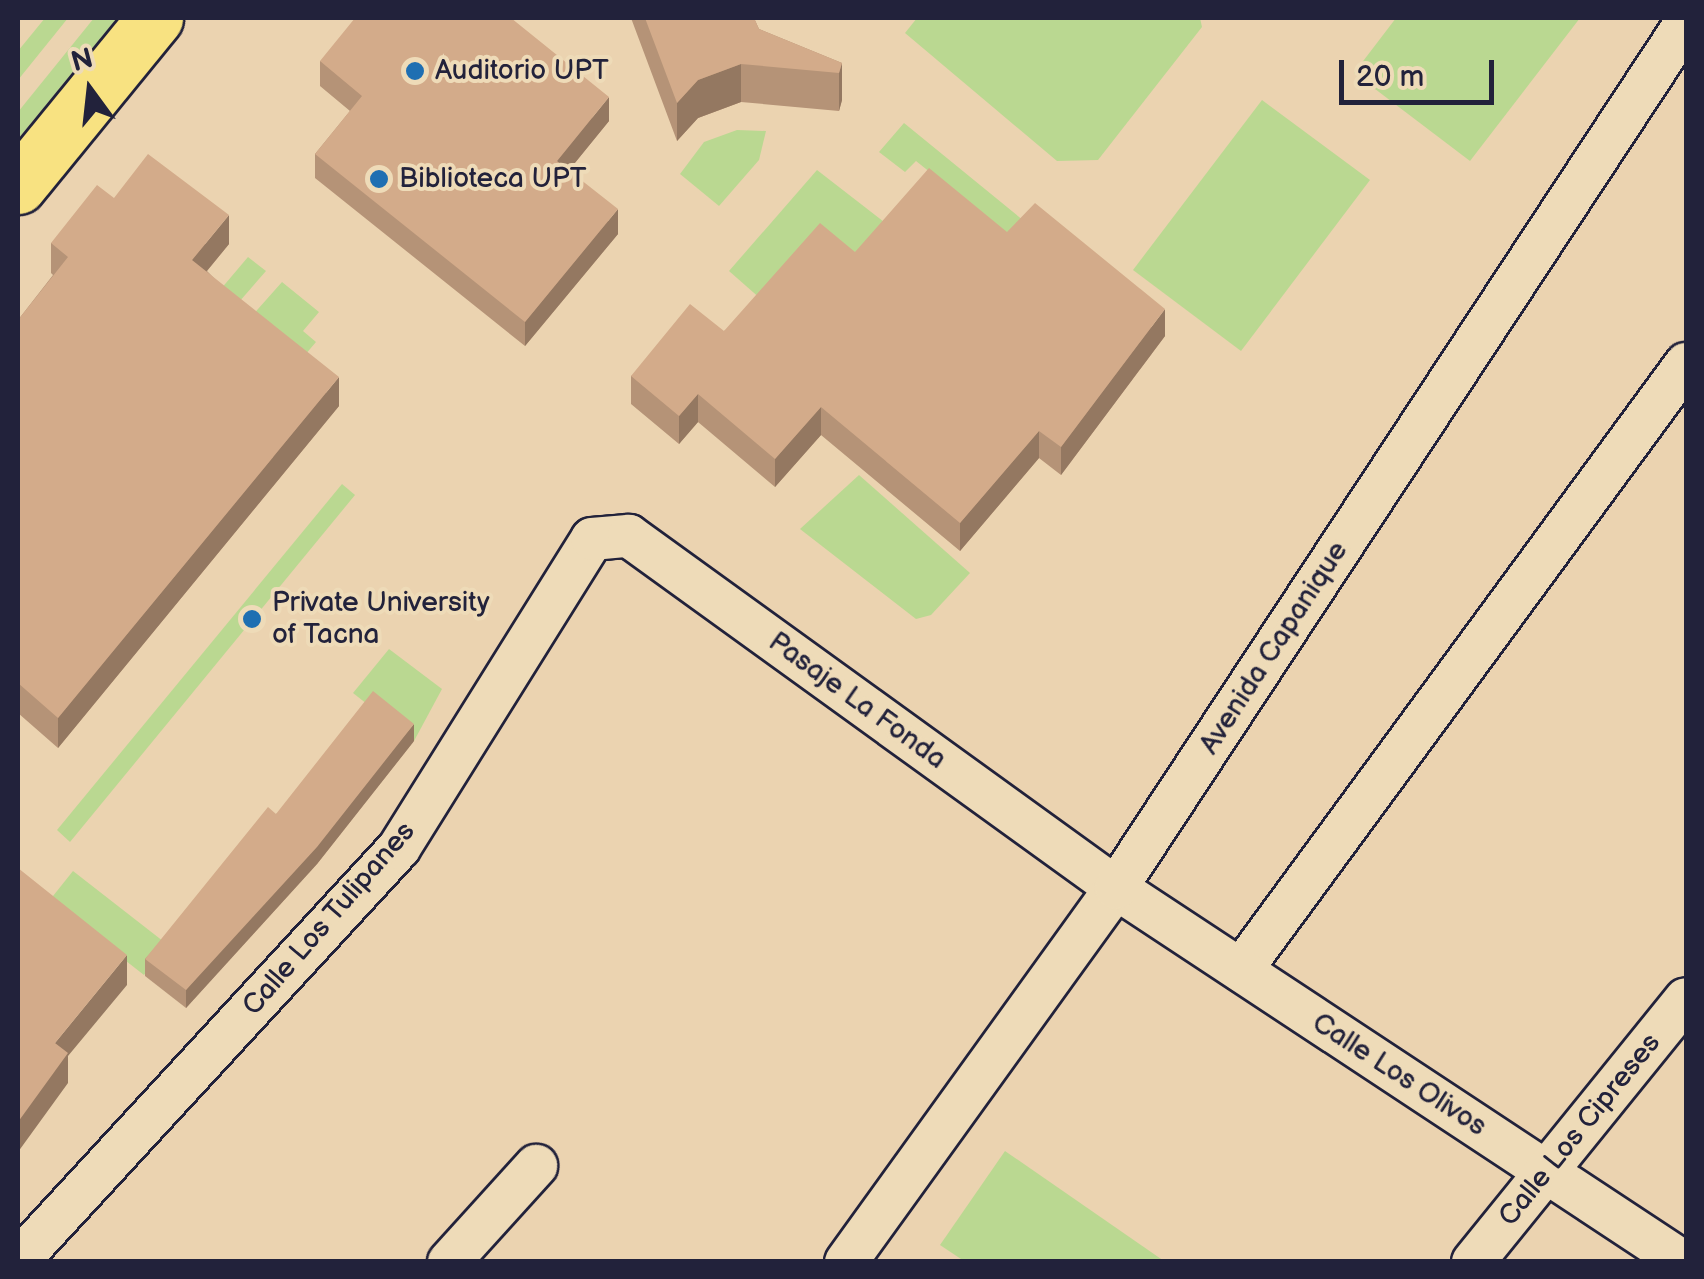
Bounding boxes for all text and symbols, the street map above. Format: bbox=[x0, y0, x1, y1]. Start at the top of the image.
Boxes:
north arrow bbox=[40, 40, 140, 140]
scale bar bbox=[1344, 40, 1499, 102]
text: N bbox=[68, 42, 97, 79]
place label: Auditorio UPT bbox=[435, 54, 609, 88]
text: 20 m bbox=[1356, 59, 1424, 95]
marker: Auditorio UPT bbox=[404, 60, 426, 82]
place label: Biblioteca UPT bbox=[399, 162, 586, 196]
marker: Biblioteca UPT bbox=[368, 168, 390, 190]
street label: Avenida Capanique bbox=[1193, 535, 1355, 761]
place label: Private University of Tacna bbox=[272, 586, 490, 652]
marker: Private University of Tacna bbox=[241, 608, 263, 630]
street label: Pasaje La Fonda bbox=[762, 625, 952, 777]
street label: Calle Los Tulipanes bbox=[236, 815, 422, 1023]
street label: Calle Los Olivos bbox=[1306, 1006, 1492, 1144]
street label: Calle Los Cipreses bbox=[1492, 1027, 1668, 1233]

